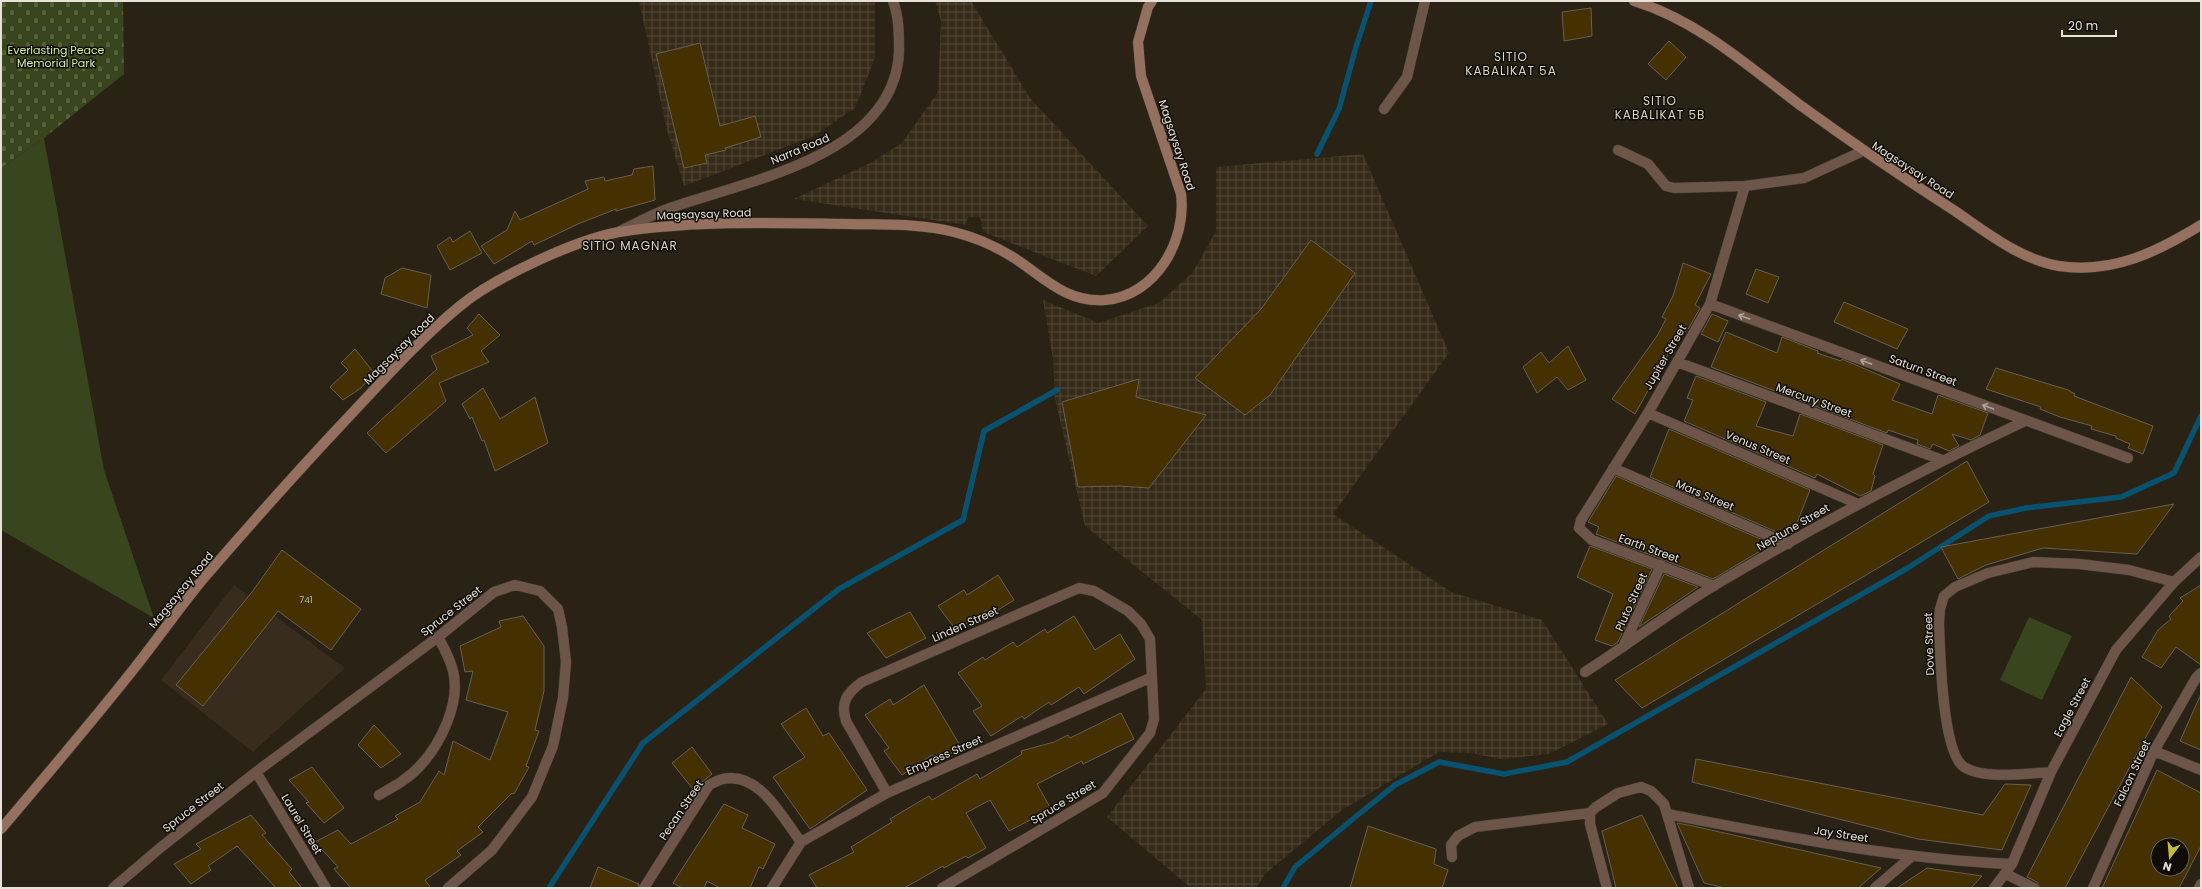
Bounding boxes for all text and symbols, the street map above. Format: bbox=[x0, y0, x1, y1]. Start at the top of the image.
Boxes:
scale bar bbox=[2062, 12, 2116, 38]
text: 20 m bbox=[2068, 17, 2098, 34]
park label: Everlasting Peace Memorial Park bbox=[8, 42, 105, 71]
district label: SITIO KABALIKAT 5A bbox=[1465, 48, 1557, 79]
district label: SITIO KABALIKAT 5B bbox=[1615, 92, 1705, 123]
street label: Magsaysay Road bbox=[1155, 98, 1199, 192]
street label: Narra Road bbox=[768, 129, 832, 169]
street label: Magsaysay Road bbox=[1869, 138, 1957, 202]
street label: Magsaysay Road bbox=[656, 204, 752, 224]
district label: SITIO MAGNAR bbox=[582, 237, 678, 254]
street label: Magsaysay Road bbox=[360, 310, 438, 388]
one-way arrow bbox=[1738, 313, 1751, 320]
street label: Jupiter Street bbox=[1640, 321, 1690, 393]
street label: Saturn Street bbox=[1887, 350, 1959, 390]
one-way arrow bbox=[1860, 358, 1873, 365]
street label: Mercury Street bbox=[1774, 379, 1854, 421]
one-way arrow bbox=[1983, 403, 1995, 411]
street label: Venus Street bbox=[1723, 426, 1793, 468]
street label: Mars Street bbox=[1673, 476, 1737, 514]
street label: Neptune Street bbox=[1753, 500, 1833, 554]
street label: Earth Street bbox=[1616, 530, 1682, 566]
street label: Magsaysay Road bbox=[145, 548, 217, 632]
street label: Pluto Street bbox=[1611, 570, 1651, 634]
street label: Spruce Street bbox=[417, 582, 485, 640]
house number: 741 bbox=[299, 594, 313, 606]
street label: Linden Street bbox=[929, 602, 1001, 646]
street label: Dove Street bbox=[1920, 612, 1938, 676]
street label: Eagle Street bbox=[2050, 674, 2094, 740]
street label: Empress Street bbox=[903, 731, 985, 779]
street label: Falcon Street bbox=[2110, 737, 2154, 809]
street label: Spruce Street bbox=[1027, 776, 1099, 828]
street label: Pecan Street bbox=[655, 777, 707, 843]
street label: Spruce Street bbox=[159, 778, 227, 836]
street label: Laurel Street bbox=[278, 791, 326, 857]
street label: Jay Street bbox=[1813, 822, 1869, 846]
north arrow bbox=[2150, 837, 2190, 877]
text: N bbox=[2161, 858, 2173, 875]

